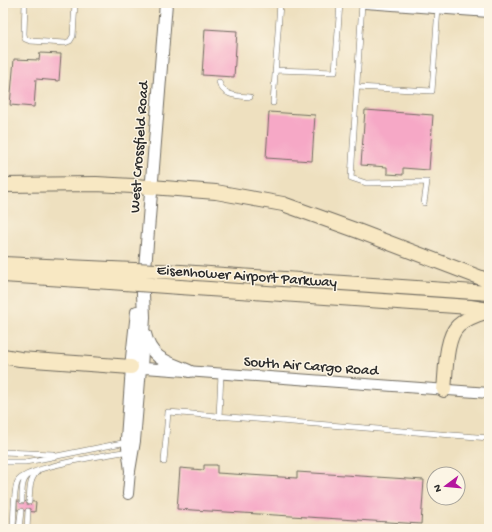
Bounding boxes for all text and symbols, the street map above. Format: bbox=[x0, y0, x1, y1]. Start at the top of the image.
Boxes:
street label: West Crossfield Road bbox=[126, 79, 154, 214]
street label: Eisenhower Airport Parkway bbox=[156, 262, 338, 292]
street label: South Air Cargo Road bbox=[243, 353, 380, 381]
north arrow bbox=[426, 466, 466, 506]
text: N bbox=[432, 483, 445, 493]

